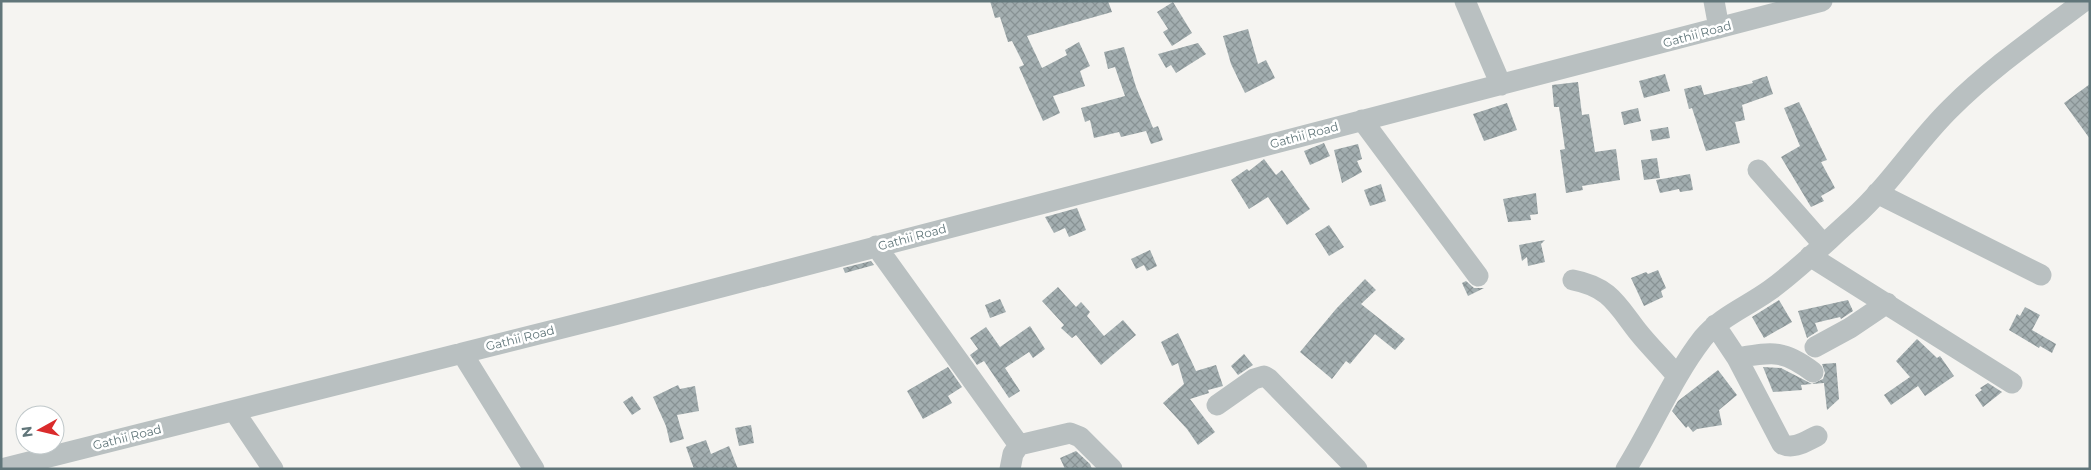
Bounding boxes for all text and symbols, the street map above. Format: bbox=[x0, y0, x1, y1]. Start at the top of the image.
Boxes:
street label: Gathii Road bbox=[1661, 18, 1733, 50]
street label: Gathii Road bbox=[1268, 119, 1340, 151]
street label: Gathii Road bbox=[876, 221, 948, 253]
street label: Gathii Road bbox=[484, 322, 556, 354]
north arrow bbox=[15, 405, 65, 455]
street label: Gathii Road bbox=[91, 421, 163, 453]
text: N bbox=[17, 425, 37, 439]

